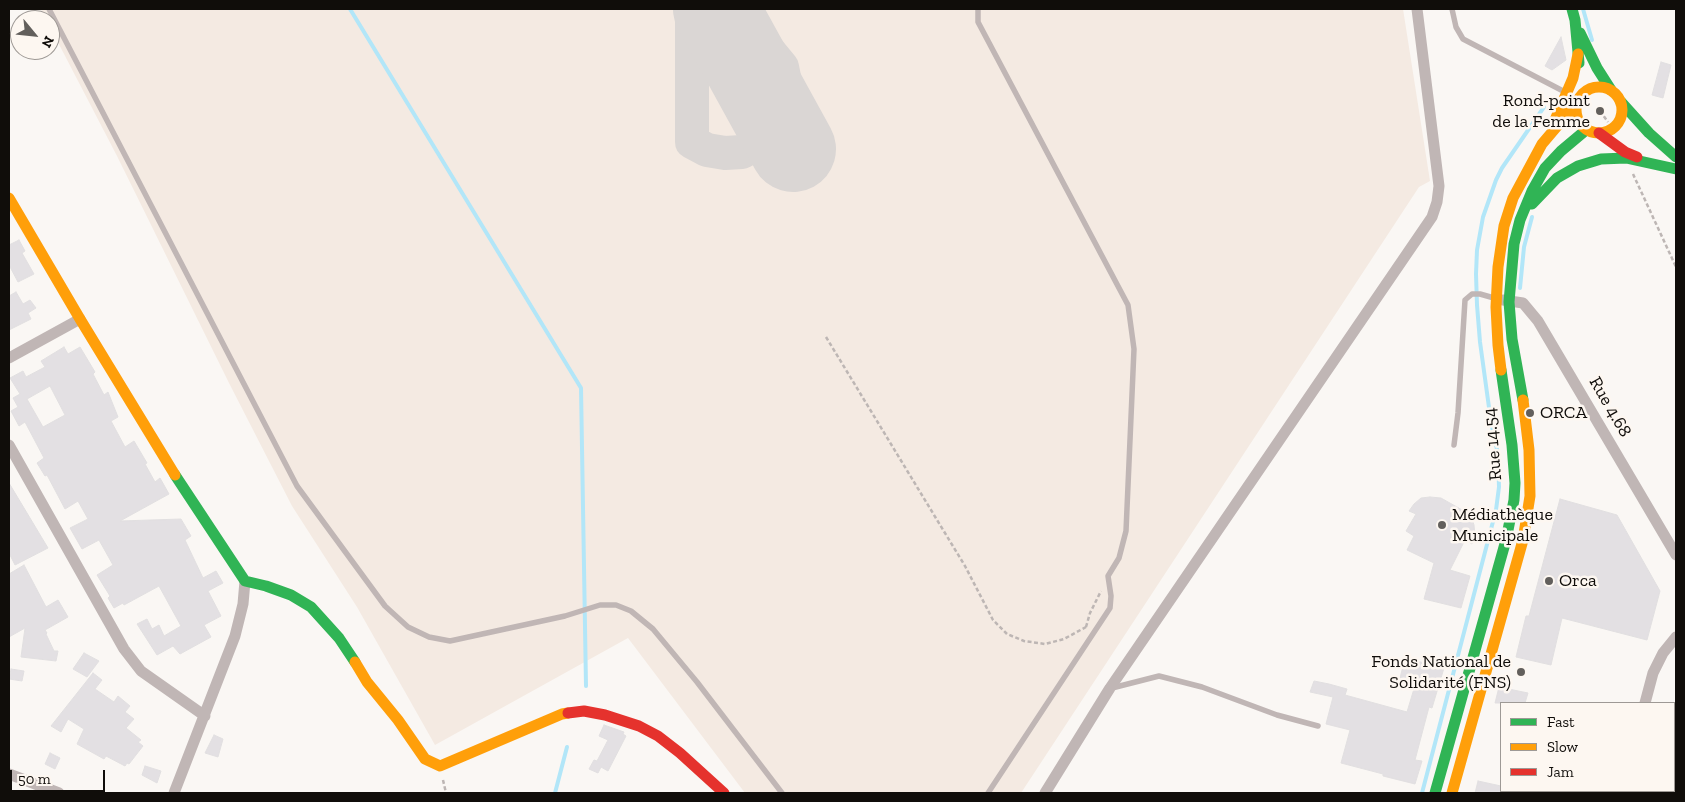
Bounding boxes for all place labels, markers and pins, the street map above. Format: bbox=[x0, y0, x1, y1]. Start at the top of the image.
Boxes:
place label: Rond-point de la Femme bbox=[1492, 90, 1590, 132]
marker: Rond-point de la Femme bbox=[1594, 105, 1606, 117]
place label: ORCA bbox=[1540, 402, 1587, 424]
marker: ORCA bbox=[1524, 407, 1536, 419]
place label: Médiathèque Municipale bbox=[1452, 504, 1553, 546]
marker: Médiathèque Municipale bbox=[1436, 519, 1448, 531]
place label: Orca bbox=[1559, 570, 1597, 592]
marker: Orca bbox=[1543, 575, 1555, 587]
place label: Fonds National de Solidarité (FNS) bbox=[1371, 651, 1511, 694]
marker: Fonds National de Solidarité (FNS) bbox=[1515, 666, 1527, 678]

